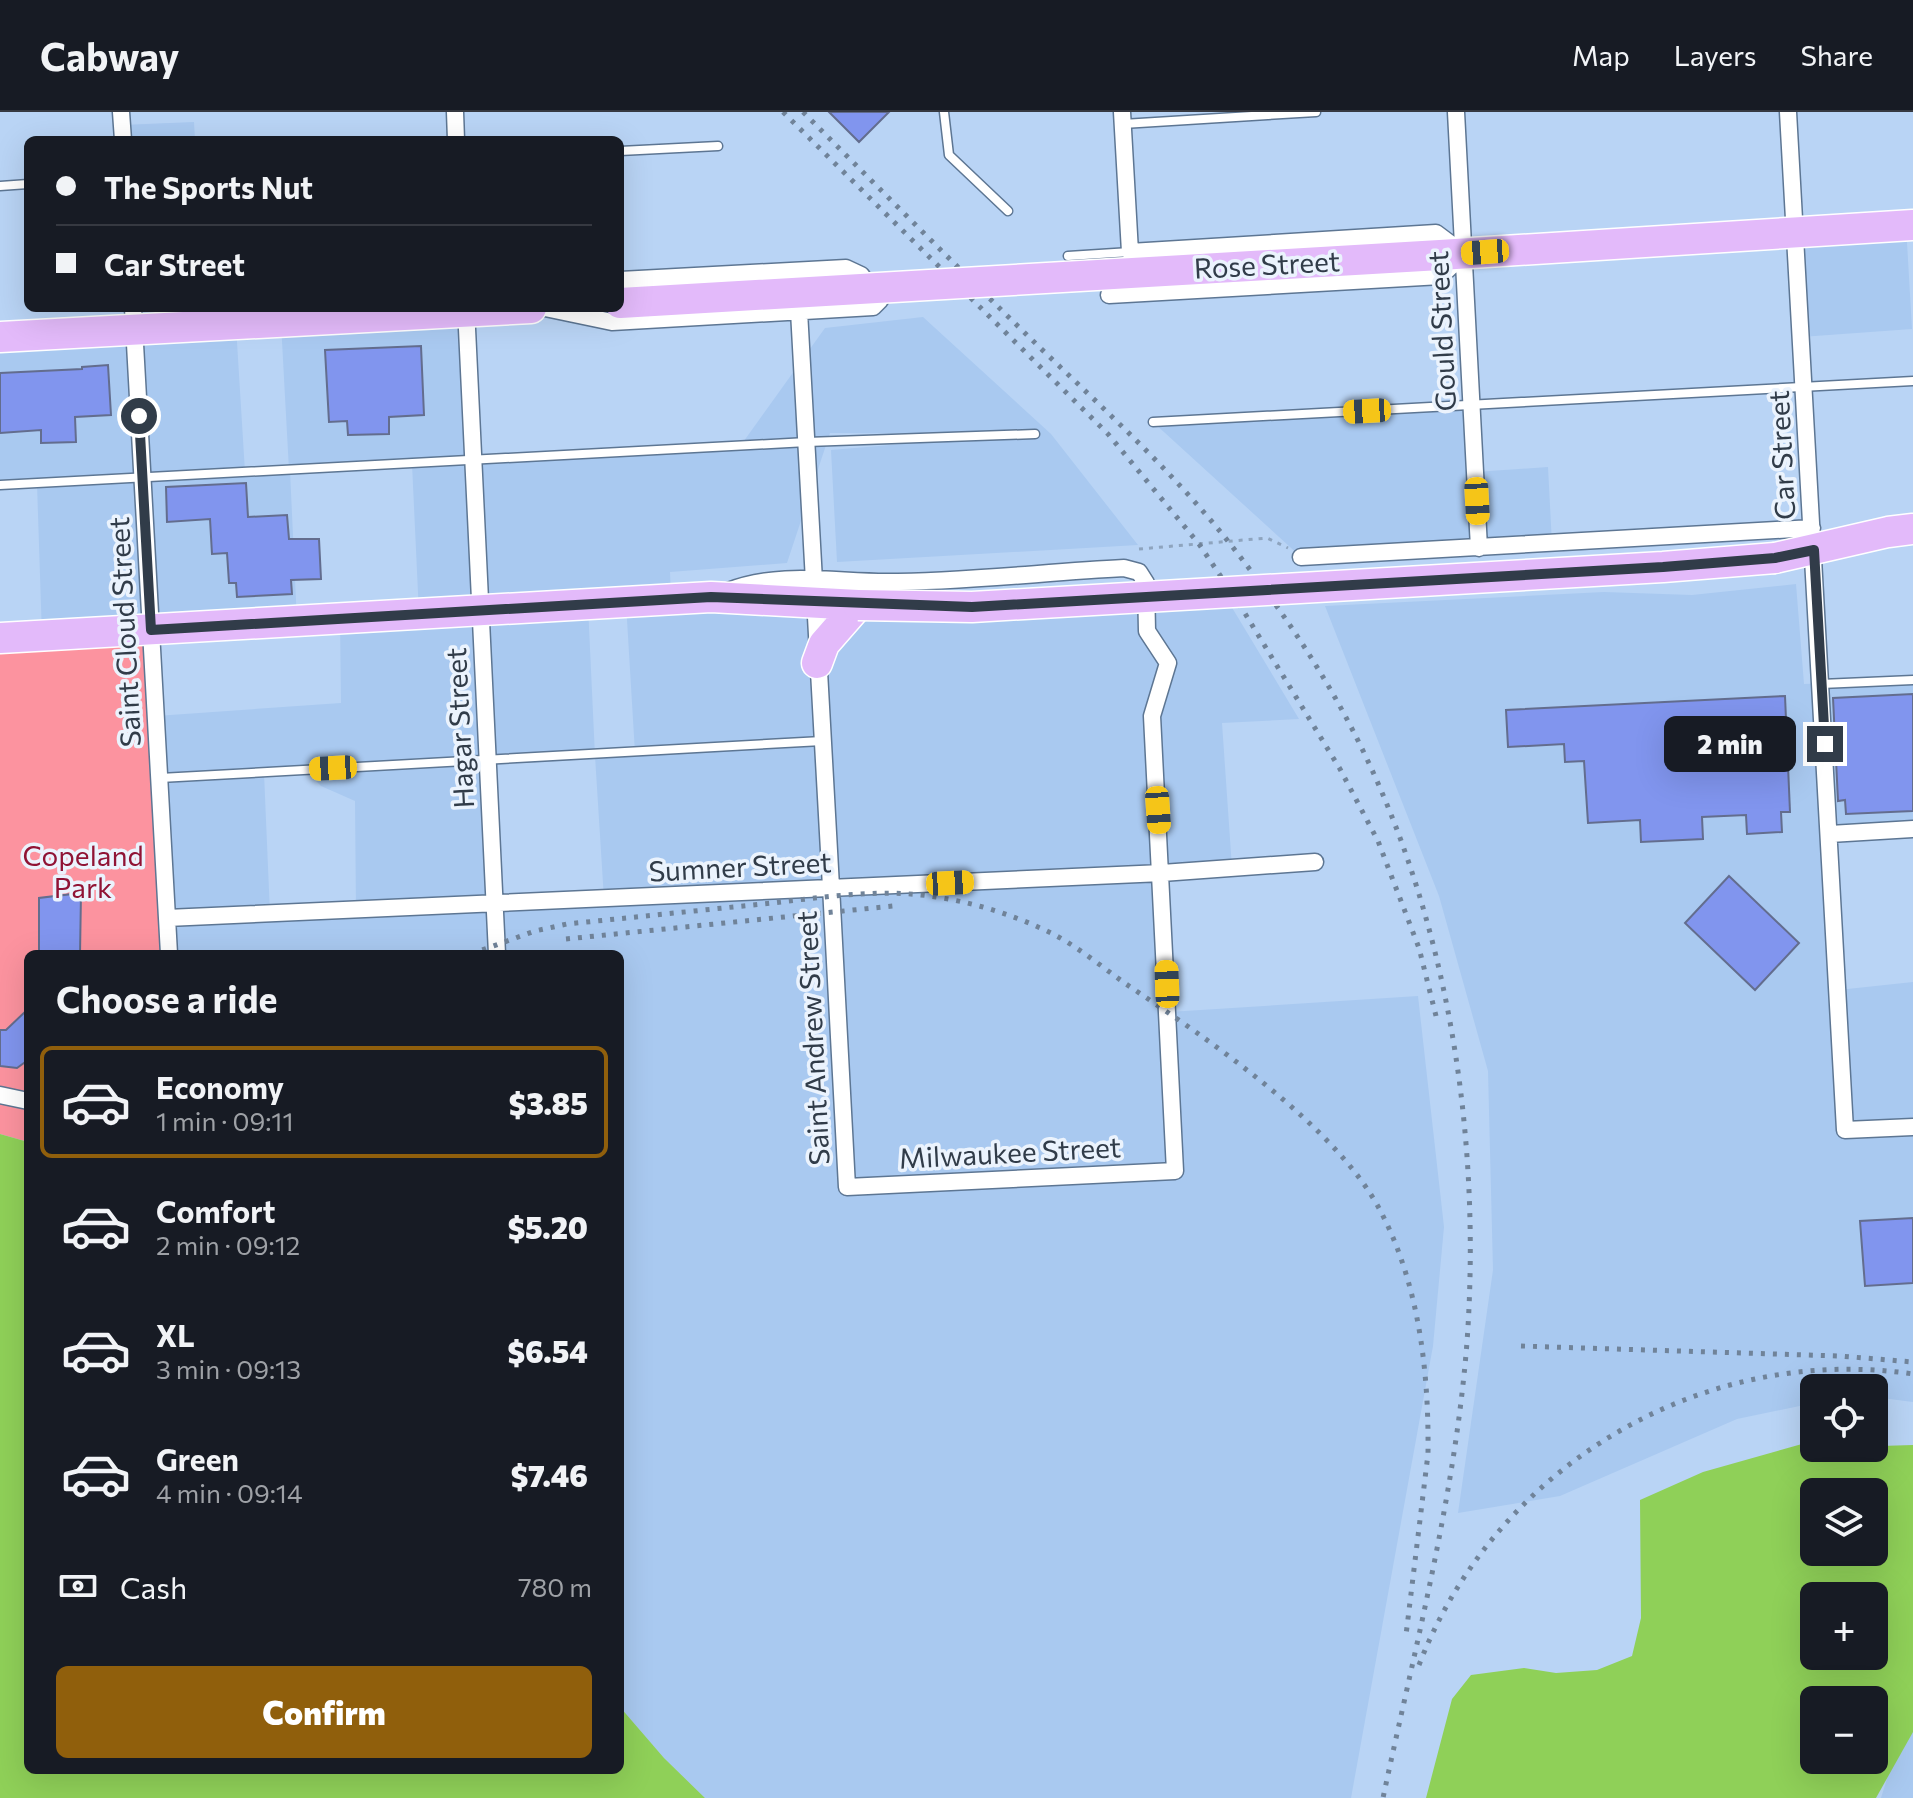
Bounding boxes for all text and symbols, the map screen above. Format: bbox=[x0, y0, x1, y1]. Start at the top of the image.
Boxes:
text: Cabway bbox=[40, 32, 179, 79]
text: Map bbox=[1572, 38, 1630, 72]
text: Layers bbox=[1674, 38, 1756, 72]
text: Share bbox=[1800, 38, 1873, 72]
text: The Sports Nut bbox=[104, 168, 313, 205]
car bbox=[1460, 238, 1510, 266]
street label: Rose Street bbox=[1193, 243, 1341, 285]
text: Car Street bbox=[104, 245, 245, 282]
street label: Gould Street bbox=[1420, 250, 1462, 412]
street label: Car Street bbox=[1761, 389, 1801, 521]
route start bbox=[121, 398, 157, 434]
car bbox=[1342, 398, 1392, 424]
car bbox=[1464, 476, 1490, 526]
street label: Saint Cloud Street bbox=[101, 516, 147, 748]
street label: Hagar Street bbox=[438, 647, 480, 809]
callout: 2 min bbox=[1665, 716, 1797, 772]
route end bbox=[1807, 726, 1843, 762]
text: 2 min bbox=[1697, 728, 1763, 759]
car bbox=[308, 755, 358, 781]
car bbox=[1144, 785, 1172, 835]
park label: Copeland Park bbox=[22, 838, 144, 904]
street label: Sumner Street bbox=[648, 844, 832, 888]
car bbox=[925, 870, 975, 896]
street label: Saint Andrew Street bbox=[788, 910, 836, 1166]
car bbox=[1154, 960, 1180, 1008]
text: Choose a ride bbox=[56, 976, 277, 1020]
icon: car bbox=[60, 1066, 132, 1138]
text: Economy bbox=[156, 1068, 284, 1105]
text: $3.85 bbox=[509, 1084, 588, 1121]
text: 1 min · 09:11 bbox=[156, 1105, 294, 1136]
street label: Milwaukee Street bbox=[898, 1129, 1122, 1175]
icon: car bbox=[60, 1190, 132, 1262]
text: Comfort bbox=[156, 1192, 275, 1229]
text: $5.20 bbox=[508, 1208, 588, 1245]
text: 2 min · 09:12 bbox=[156, 1229, 300, 1260]
icon: car bbox=[60, 1314, 132, 1386]
text: XL bbox=[156, 1316, 195, 1353]
text: $6.54 bbox=[508, 1332, 588, 1369]
text: 3 min · 09:13 bbox=[156, 1353, 301, 1384]
map controls bbox=[1800, 1374, 1888, 1774]
button: locate bbox=[1800, 1374, 1888, 1462]
icon: car bbox=[60, 1438, 132, 1510]
text: Green bbox=[156, 1440, 239, 1477]
text: $7.46 bbox=[511, 1456, 588, 1493]
text: 4 min · 09:14 bbox=[156, 1477, 303, 1508]
button: layers bbox=[1800, 1478, 1888, 1566]
icon: cash bbox=[56, 1564, 100, 1608]
text: Cash bbox=[120, 1568, 187, 1605]
text: 780 m bbox=[518, 1571, 592, 1602]
button: + bbox=[1800, 1582, 1888, 1670]
button: Confirm bbox=[56, 1666, 592, 1758]
button: − bbox=[1800, 1686, 1888, 1774]

